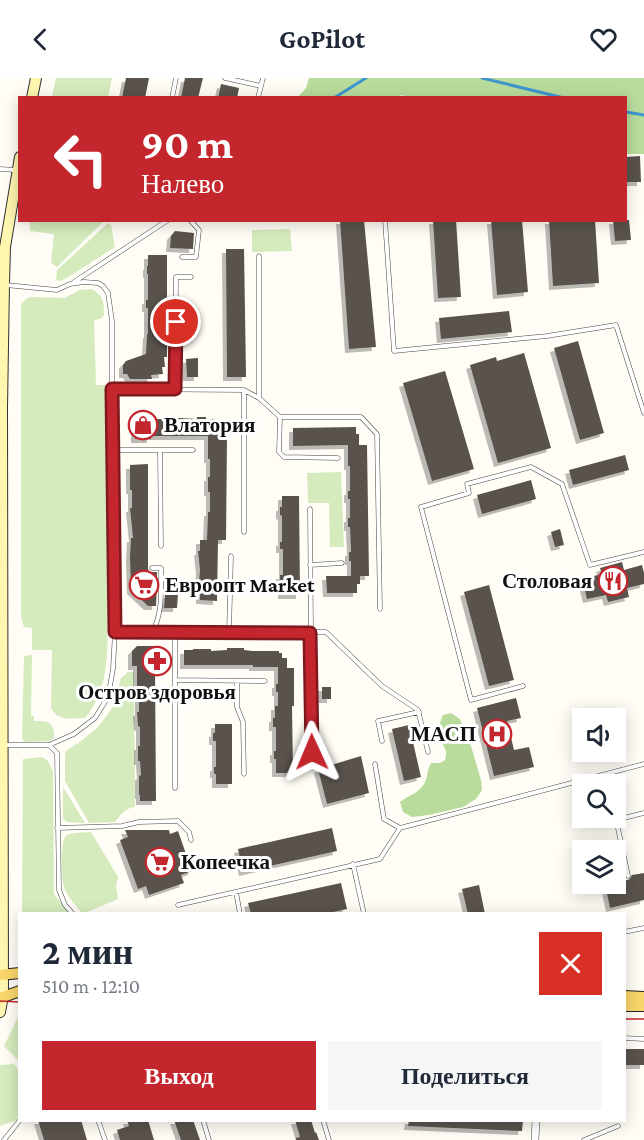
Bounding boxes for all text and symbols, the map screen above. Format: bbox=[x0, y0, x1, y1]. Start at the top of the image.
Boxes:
icon: back bbox=[24, 23, 57, 56]
icon: heart bbox=[587, 23, 620, 56]
text: GoPilot bbox=[279, 24, 365, 54]
icon: left bbox=[42, 120, 120, 198]
text: 90 m bbox=[141, 120, 233, 167]
text: Налево bbox=[141, 169, 224, 199]
pin bbox=[150, 296, 201, 347]
icon: arrive bbox=[159, 305, 192, 338]
shop icon: Влатория bbox=[127, 409, 159, 441]
place label: Влатория bbox=[164, 413, 255, 437]
restaurant icon: Столовая bbox=[597, 565, 629, 597]
supermarket icon: Евроопт Market bbox=[128, 569, 160, 601]
place label: Столовая bbox=[502, 569, 592, 593]
place label: Евроопт Market bbox=[165, 573, 315, 597]
pharmacy icon: Остров здоровья bbox=[141, 645, 173, 677]
place label: Остров здоровья bbox=[78, 680, 236, 704]
map controls bbox=[572, 708, 626, 894]
button: sound bbox=[572, 708, 626, 762]
hospital icon: МАСП bbox=[481, 718, 513, 750]
position arrow bbox=[280, 720, 344, 784]
place label: МАСП bbox=[411, 722, 476, 746]
button: search bbox=[572, 774, 626, 828]
button: layers bbox=[572, 840, 626, 894]
supermarket icon: Копеечка bbox=[144, 846, 176, 878]
place label: Копеечка bbox=[181, 850, 271, 874]
text: 2 мин bbox=[42, 932, 133, 972]
button: close bbox=[539, 932, 602, 995]
text: 510 m · 12:10 bbox=[42, 975, 140, 997]
button: Выход bbox=[42, 1041, 316, 1110]
button: Поделиться bbox=[328, 1041, 602, 1110]

